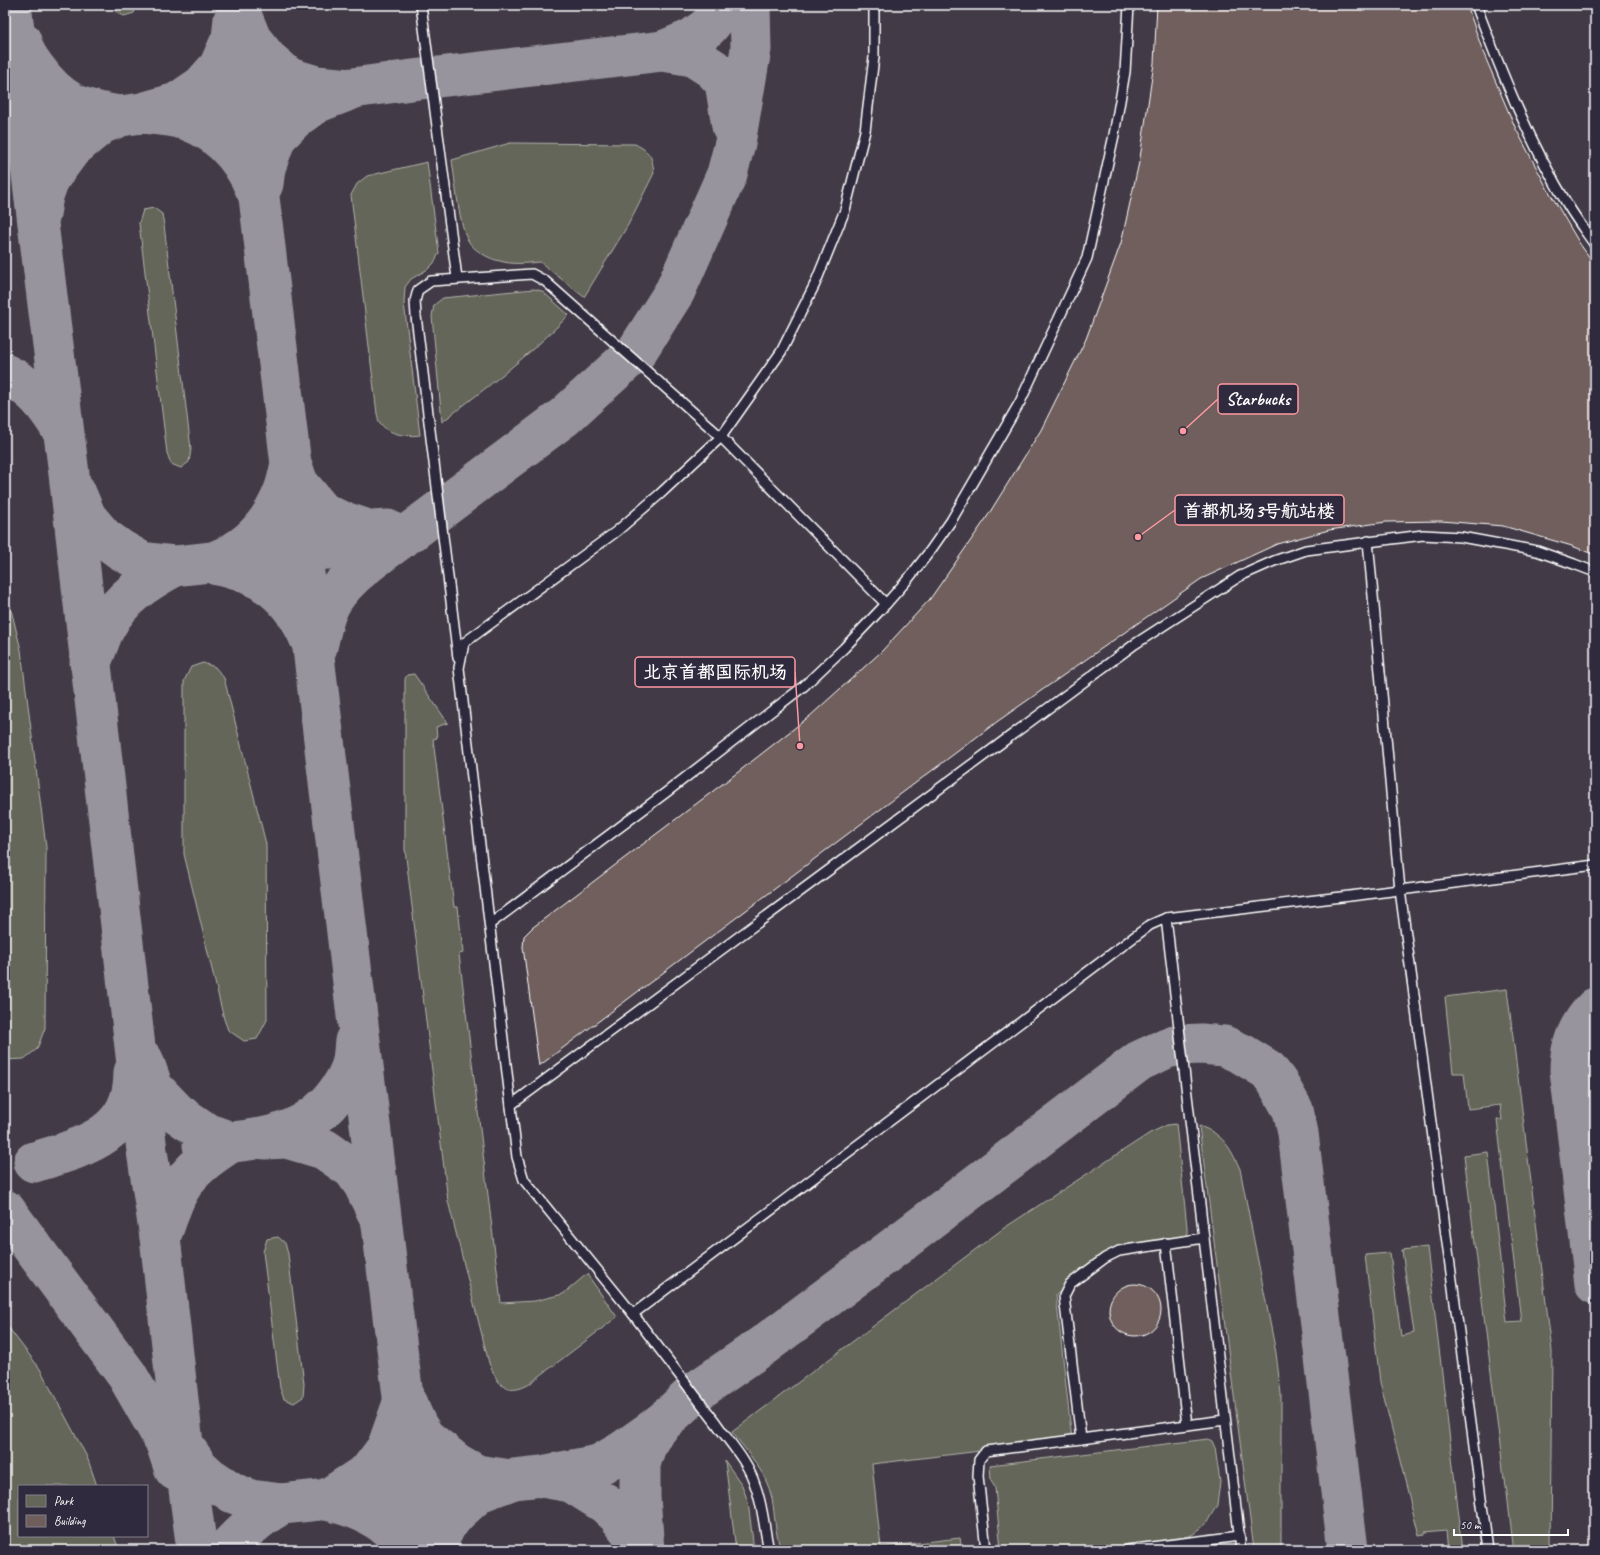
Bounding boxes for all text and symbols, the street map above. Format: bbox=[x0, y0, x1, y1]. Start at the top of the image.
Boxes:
callout: Starbucks bbox=[1218, 384, 1298, 414]
text: Starbucks bbox=[1226, 388, 1292, 410]
callout: 首都机场3号航站楼 bbox=[1175, 495, 1344, 525]
text: 首都机场3号航站楼 bbox=[1183, 500, 1335, 522]
callout: 北京首都国际机场 bbox=[635, 657, 795, 687]
text: 北京首都国际机场 bbox=[643, 661, 787, 683]
legend bbox=[18, 1485, 148, 1537]
text: Park bbox=[54, 1493, 75, 1509]
scale bar bbox=[1454, 1511, 1568, 1537]
text: Building bbox=[54, 1513, 86, 1529]
text: 50 m bbox=[1460, 1517, 1482, 1533]

